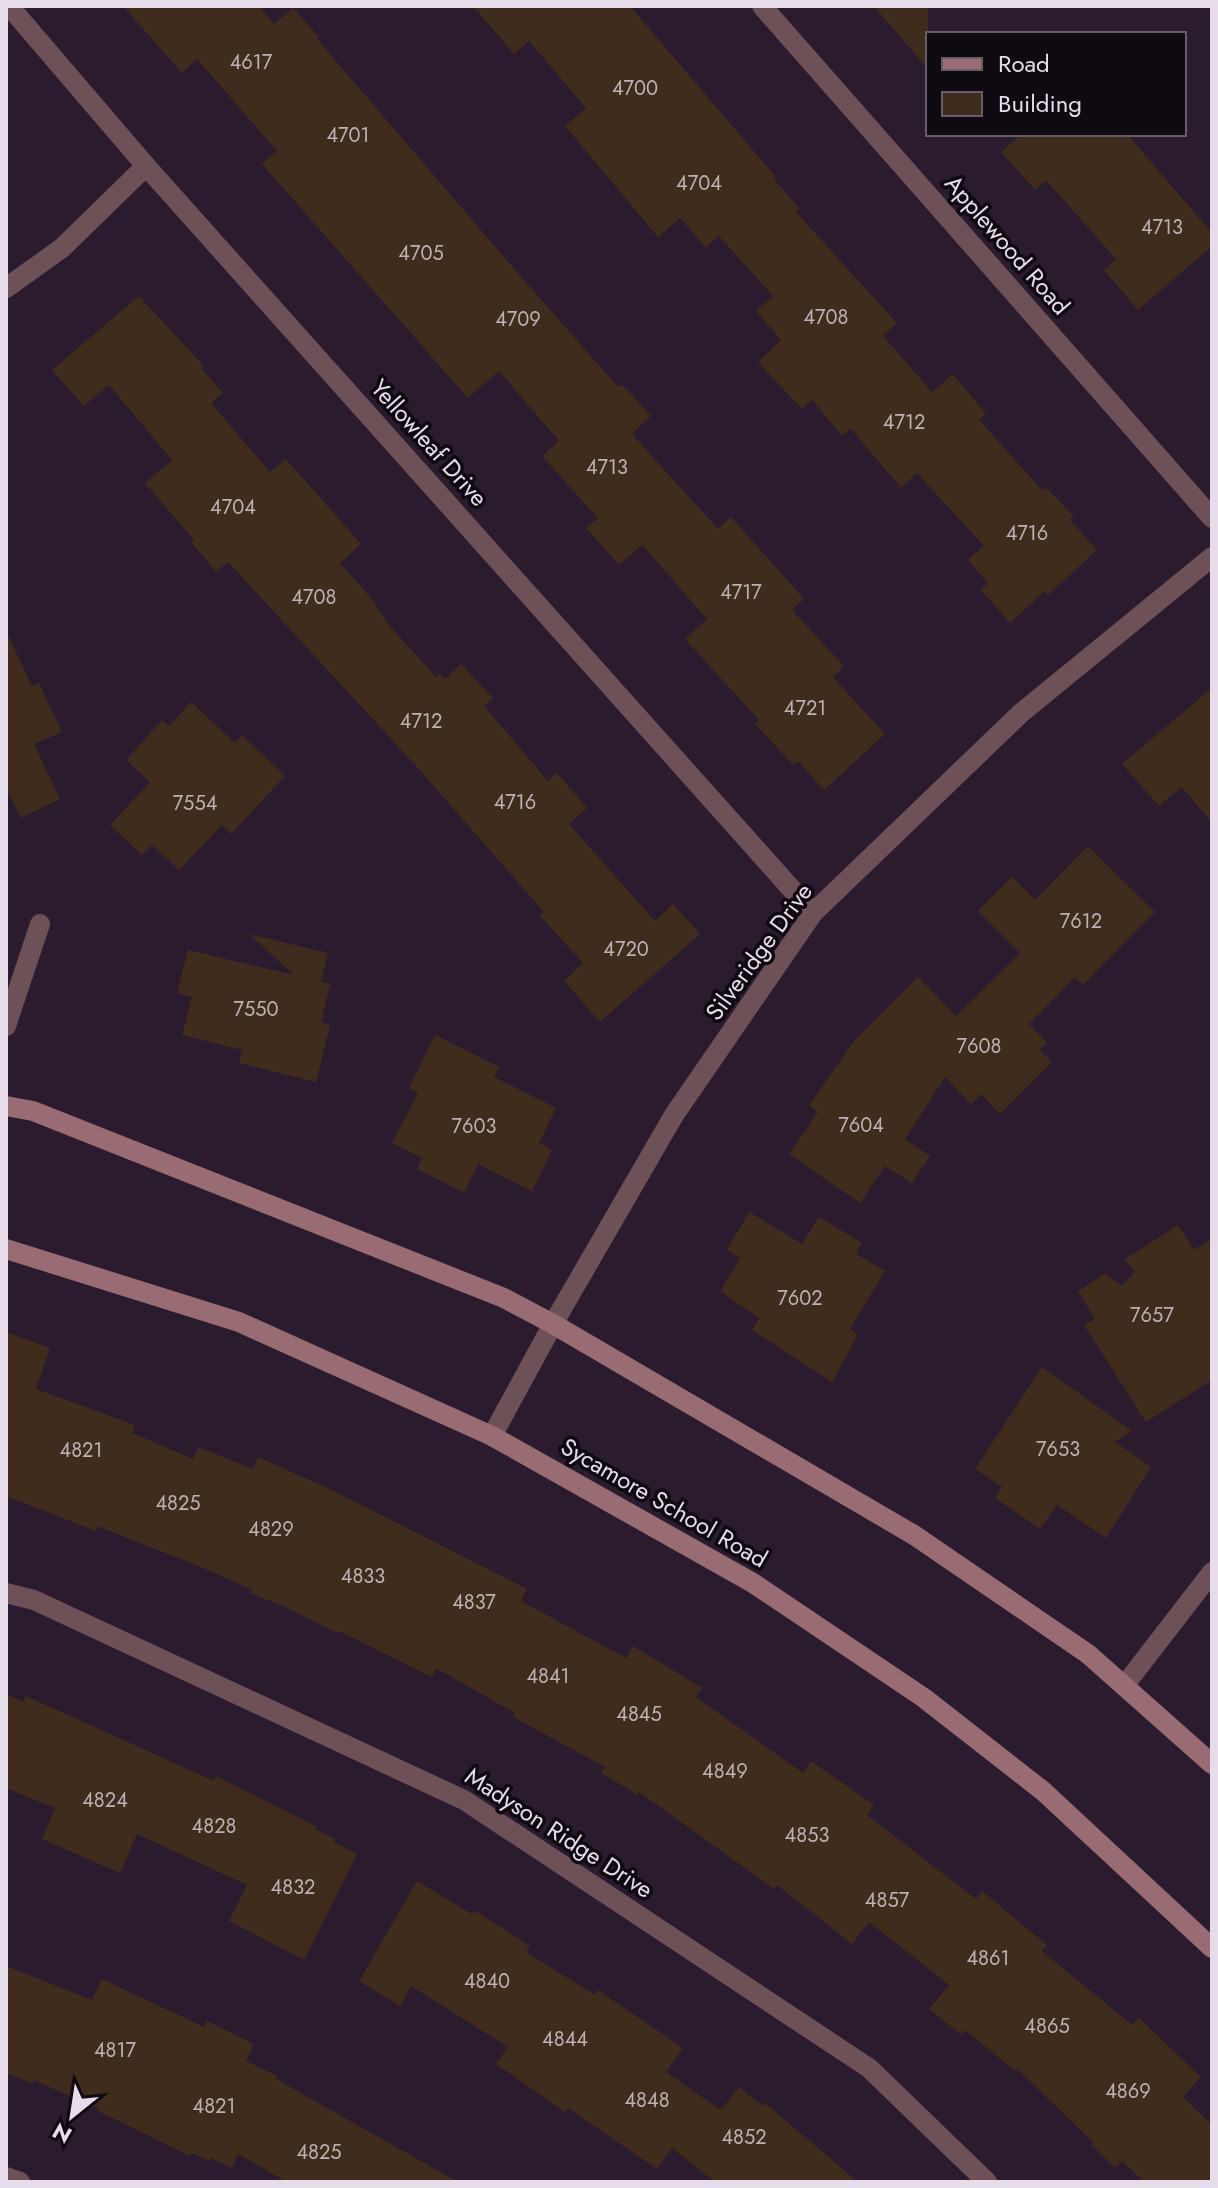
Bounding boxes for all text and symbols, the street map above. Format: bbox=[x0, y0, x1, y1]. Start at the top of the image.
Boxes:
legend bbox=[926, 32, 1186, 136]
text: Road bbox=[998, 46, 1050, 81]
house number: 4617 bbox=[230, 48, 273, 77]
house number: 4700 bbox=[612, 74, 658, 103]
text: Building bbox=[998, 86, 1082, 121]
house number: 4701 bbox=[326, 121, 370, 150]
street label: Applewood Road bbox=[937, 167, 1078, 322]
house number: 4704 bbox=[676, 169, 722, 198]
house number: 4713 bbox=[1141, 213, 1183, 242]
house number: 4705 bbox=[398, 239, 444, 268]
house number: 4708 bbox=[803, 303, 849, 332]
house number: 4709 bbox=[495, 305, 541, 334]
street label: Yellowleaf Drive bbox=[363, 371, 496, 514]
house number: 4712 bbox=[883, 408, 925, 437]
house number: 4713 bbox=[586, 453, 628, 482]
house number: 4704 bbox=[210, 493, 256, 522]
house number: 4716 bbox=[1006, 519, 1048, 548]
house number: 4717 bbox=[720, 578, 762, 607]
house number: 4708 bbox=[291, 583, 337, 612]
house number: 4721 bbox=[784, 694, 826, 723]
house number: 4712 bbox=[400, 707, 442, 736]
house number: 4716 bbox=[494, 788, 536, 817]
house number: 7554 bbox=[173, 789, 218, 818]
street label: Silveridge Drive bbox=[697, 876, 820, 1028]
house number: 7612 bbox=[1060, 907, 1102, 936]
house number: 4720 bbox=[603, 935, 649, 964]
house number: 7550 bbox=[233, 995, 279, 1024]
house number: 7608 bbox=[957, 1032, 1001, 1061]
house number: 7604 bbox=[838, 1111, 884, 1140]
house number: 7603 bbox=[452, 1112, 497, 1141]
house number: 7602 bbox=[777, 1284, 823, 1313]
house number: 7657 bbox=[1130, 1301, 1174, 1330]
street label: Sycamore School Road bbox=[554, 1429, 774, 1576]
house number: 7653 bbox=[1036, 1435, 1080, 1464]
house number: 4821 bbox=[60, 1436, 102, 1465]
house number: 4825 bbox=[155, 1489, 201, 1518]
house number: 4829 bbox=[248, 1515, 294, 1544]
house number: 4833 bbox=[341, 1562, 385, 1591]
house number: 4837 bbox=[452, 1588, 496, 1617]
house number: 4841 bbox=[526, 1662, 570, 1691]
house number: 4845 bbox=[616, 1700, 662, 1729]
house number: 4849 bbox=[702, 1757, 748, 1786]
street label: Madyson Ridge Drive bbox=[458, 1759, 660, 1907]
house number: 4824 bbox=[82, 1786, 128, 1815]
house number: 4828 bbox=[192, 1812, 236, 1841]
house number: 4853 bbox=[785, 1821, 829, 1850]
house number: 4832 bbox=[271, 1873, 315, 1902]
house number: 4857 bbox=[865, 1886, 910, 1915]
house number: 4861 bbox=[966, 1944, 1010, 1973]
house number: 4840 bbox=[464, 1967, 510, 1996]
house number: 4865 bbox=[1024, 2012, 1070, 2041]
house number: 4844 bbox=[542, 2025, 588, 2054]
house number: 4817 bbox=[94, 2036, 137, 2065]
north arrow bbox=[32, 2076, 112, 2156]
house number: 4869 bbox=[1105, 2077, 1151, 2106]
house number: 4848 bbox=[624, 2086, 670, 2115]
house number: 4821 bbox=[193, 2092, 235, 2121]
text: N bbox=[46, 2115, 78, 2152]
house number: 4852 bbox=[721, 2123, 767, 2152]
house number: 4825 bbox=[296, 2138, 342, 2167]

